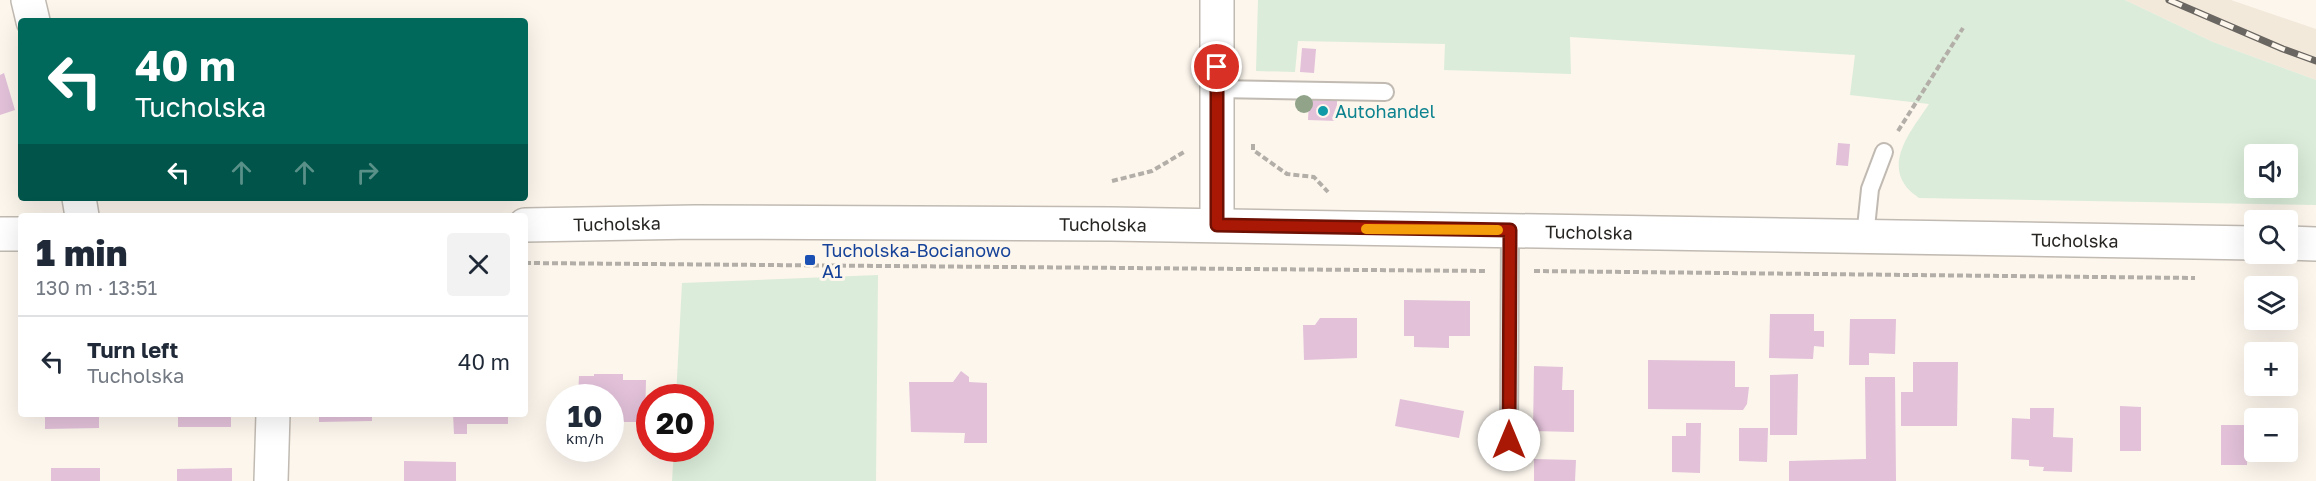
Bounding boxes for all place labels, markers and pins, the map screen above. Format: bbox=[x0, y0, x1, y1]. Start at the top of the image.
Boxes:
pin bbox=[1191, 41, 1242, 92]
place label: Autohandel bbox=[1335, 100, 1435, 122]
marker: Autohandel bbox=[1316, 104, 1330, 118]
place label: Tucholska-Bocianowo A1 bbox=[822, 239, 1011, 282]
marker: Tucholska-Bocianowo A1 bbox=[803, 253, 817, 267]

